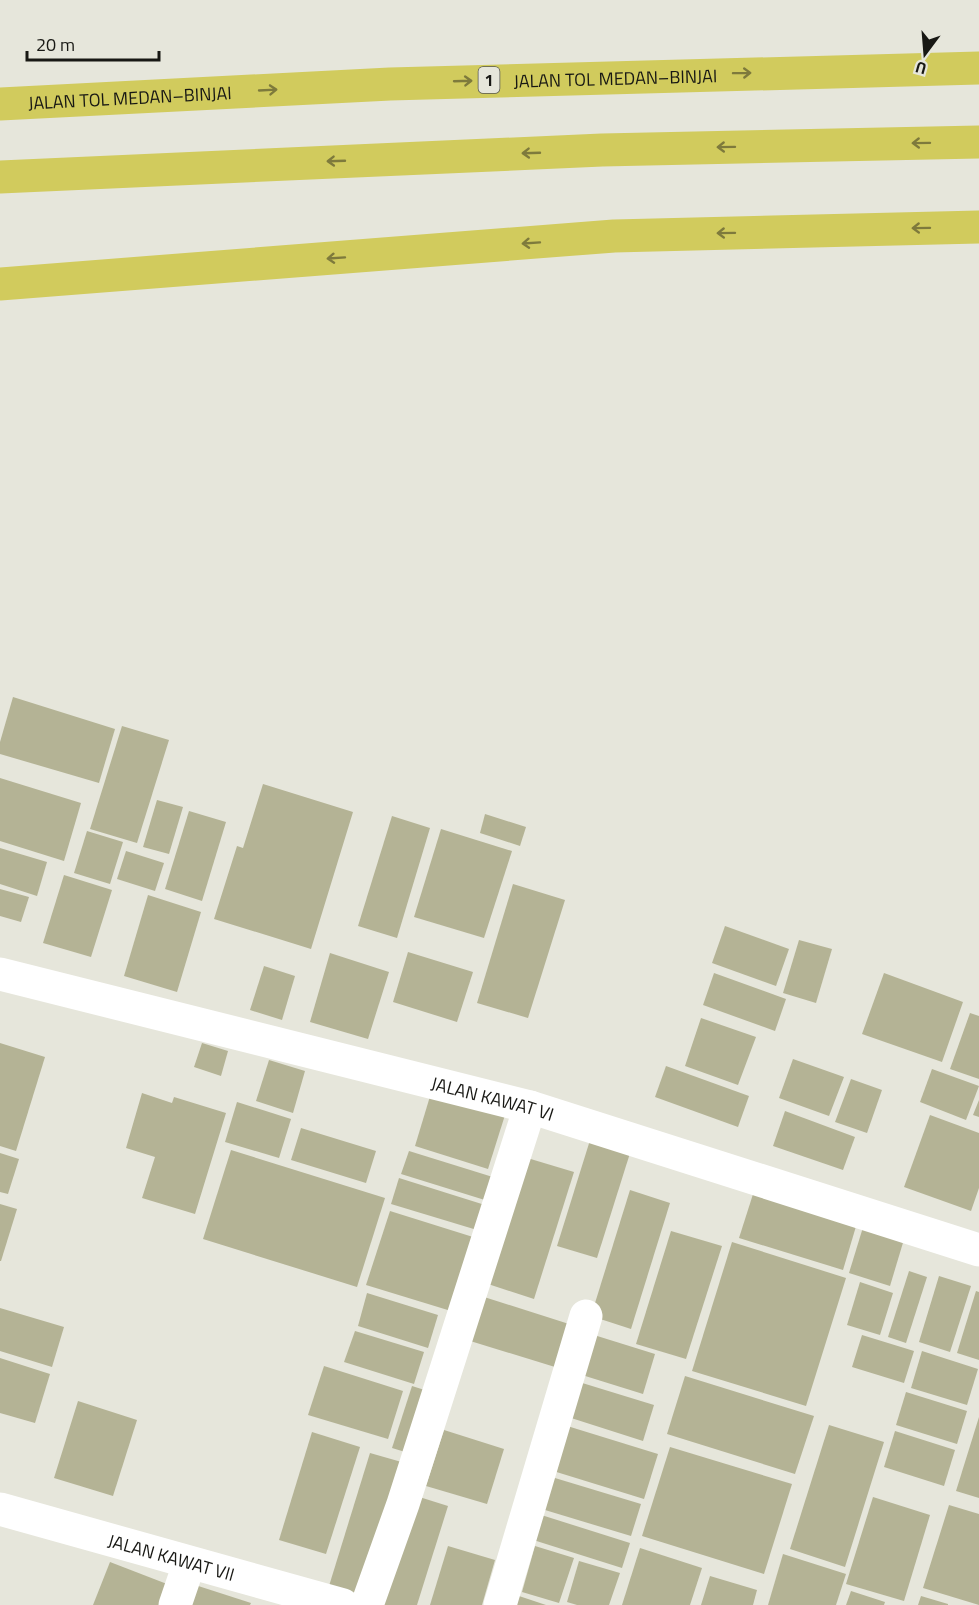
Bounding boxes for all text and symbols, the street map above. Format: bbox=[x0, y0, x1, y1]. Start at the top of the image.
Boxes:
scale bar bbox=[27, 24, 159, 62]
north arrow bbox=[895, 24, 955, 84]
text: 20 m bbox=[36, 31, 75, 58]
text: U bbox=[913, 55, 929, 81]
street label: JALAN TOL MEDAN–BINJAI bbox=[513, 62, 718, 94]
road number: 1 bbox=[478, 67, 500, 93]
one-way arrow bbox=[731, 67, 751, 79]
one-way arrow bbox=[452, 76, 472, 87]
street label: JALAN TOL MEDAN–BINJAI bbox=[27, 79, 232, 116]
one-way arrow bbox=[258, 85, 278, 96]
one-way arrow bbox=[911, 137, 931, 149]
one-way arrow bbox=[716, 141, 736, 153]
one-way arrow bbox=[521, 147, 541, 158]
one-way arrow bbox=[326, 155, 346, 166]
one-way arrow bbox=[911, 223, 931, 234]
one-way arrow bbox=[716, 228, 736, 239]
one-way arrow bbox=[521, 238, 541, 249]
one-way arrow bbox=[327, 252, 347, 263]
street label: JALAN KAWAT VI bbox=[428, 1069, 557, 1127]
street label: JALAN KAWAT VII bbox=[105, 1526, 238, 1588]

